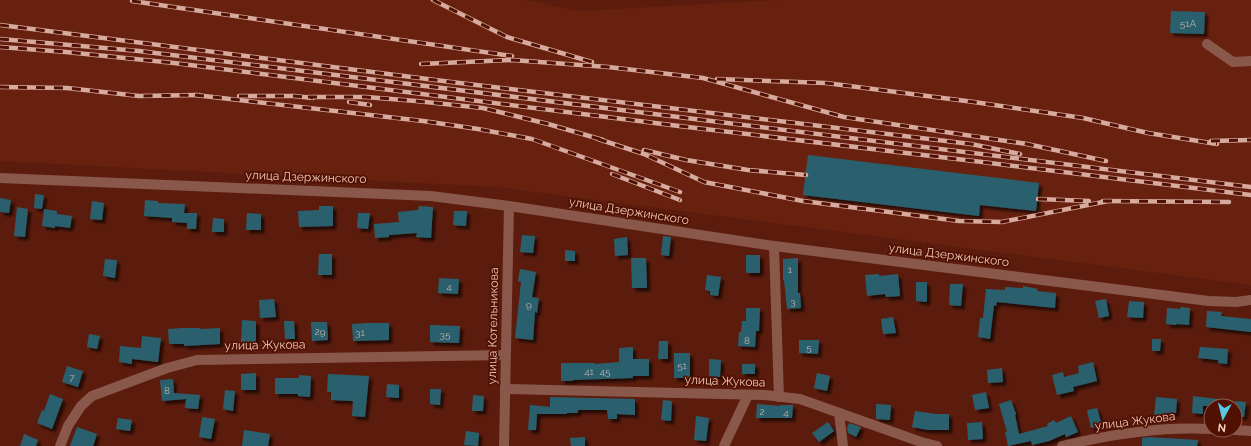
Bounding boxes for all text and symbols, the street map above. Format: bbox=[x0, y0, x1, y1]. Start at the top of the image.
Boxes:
house number: 51А bbox=[1180, 18, 1196, 29]
street label: улица Дзержинского bbox=[245, 168, 367, 186]
street label: улица Дзержинского bbox=[568, 195, 690, 227]
street label: улица Дзержинского bbox=[888, 241, 1010, 269]
house number: 1 bbox=[788, 264, 793, 275]
street label: улица Котельникова bbox=[485, 267, 501, 385]
house number: 4 bbox=[446, 281, 452, 292]
house number: 3 bbox=[790, 296, 796, 307]
house number: 9 bbox=[526, 299, 532, 310]
house number: 29 bbox=[314, 326, 326, 337]
house number: 31 bbox=[355, 327, 366, 338]
house number: 35 bbox=[440, 329, 451, 340]
house number: 8 bbox=[744, 335, 750, 346]
street label: улица Жукова bbox=[224, 337, 306, 353]
house number: 5 bbox=[806, 342, 812, 353]
house number: 51 bbox=[677, 360, 688, 371]
house number: 41 bbox=[584, 366, 595, 377]
house number: 45 bbox=[600, 366, 611, 377]
house number: 7 bbox=[69, 372, 75, 383]
street label: улица Жукова bbox=[684, 373, 766, 389]
house number: 8 bbox=[164, 385, 170, 396]
north arrow bbox=[1203, 398, 1243, 438]
house number: 2 bbox=[759, 406, 765, 417]
house number: 4 bbox=[783, 407, 789, 418]
street label: улица Жукова bbox=[1094, 409, 1176, 433]
text: N bbox=[1217, 420, 1227, 434]

